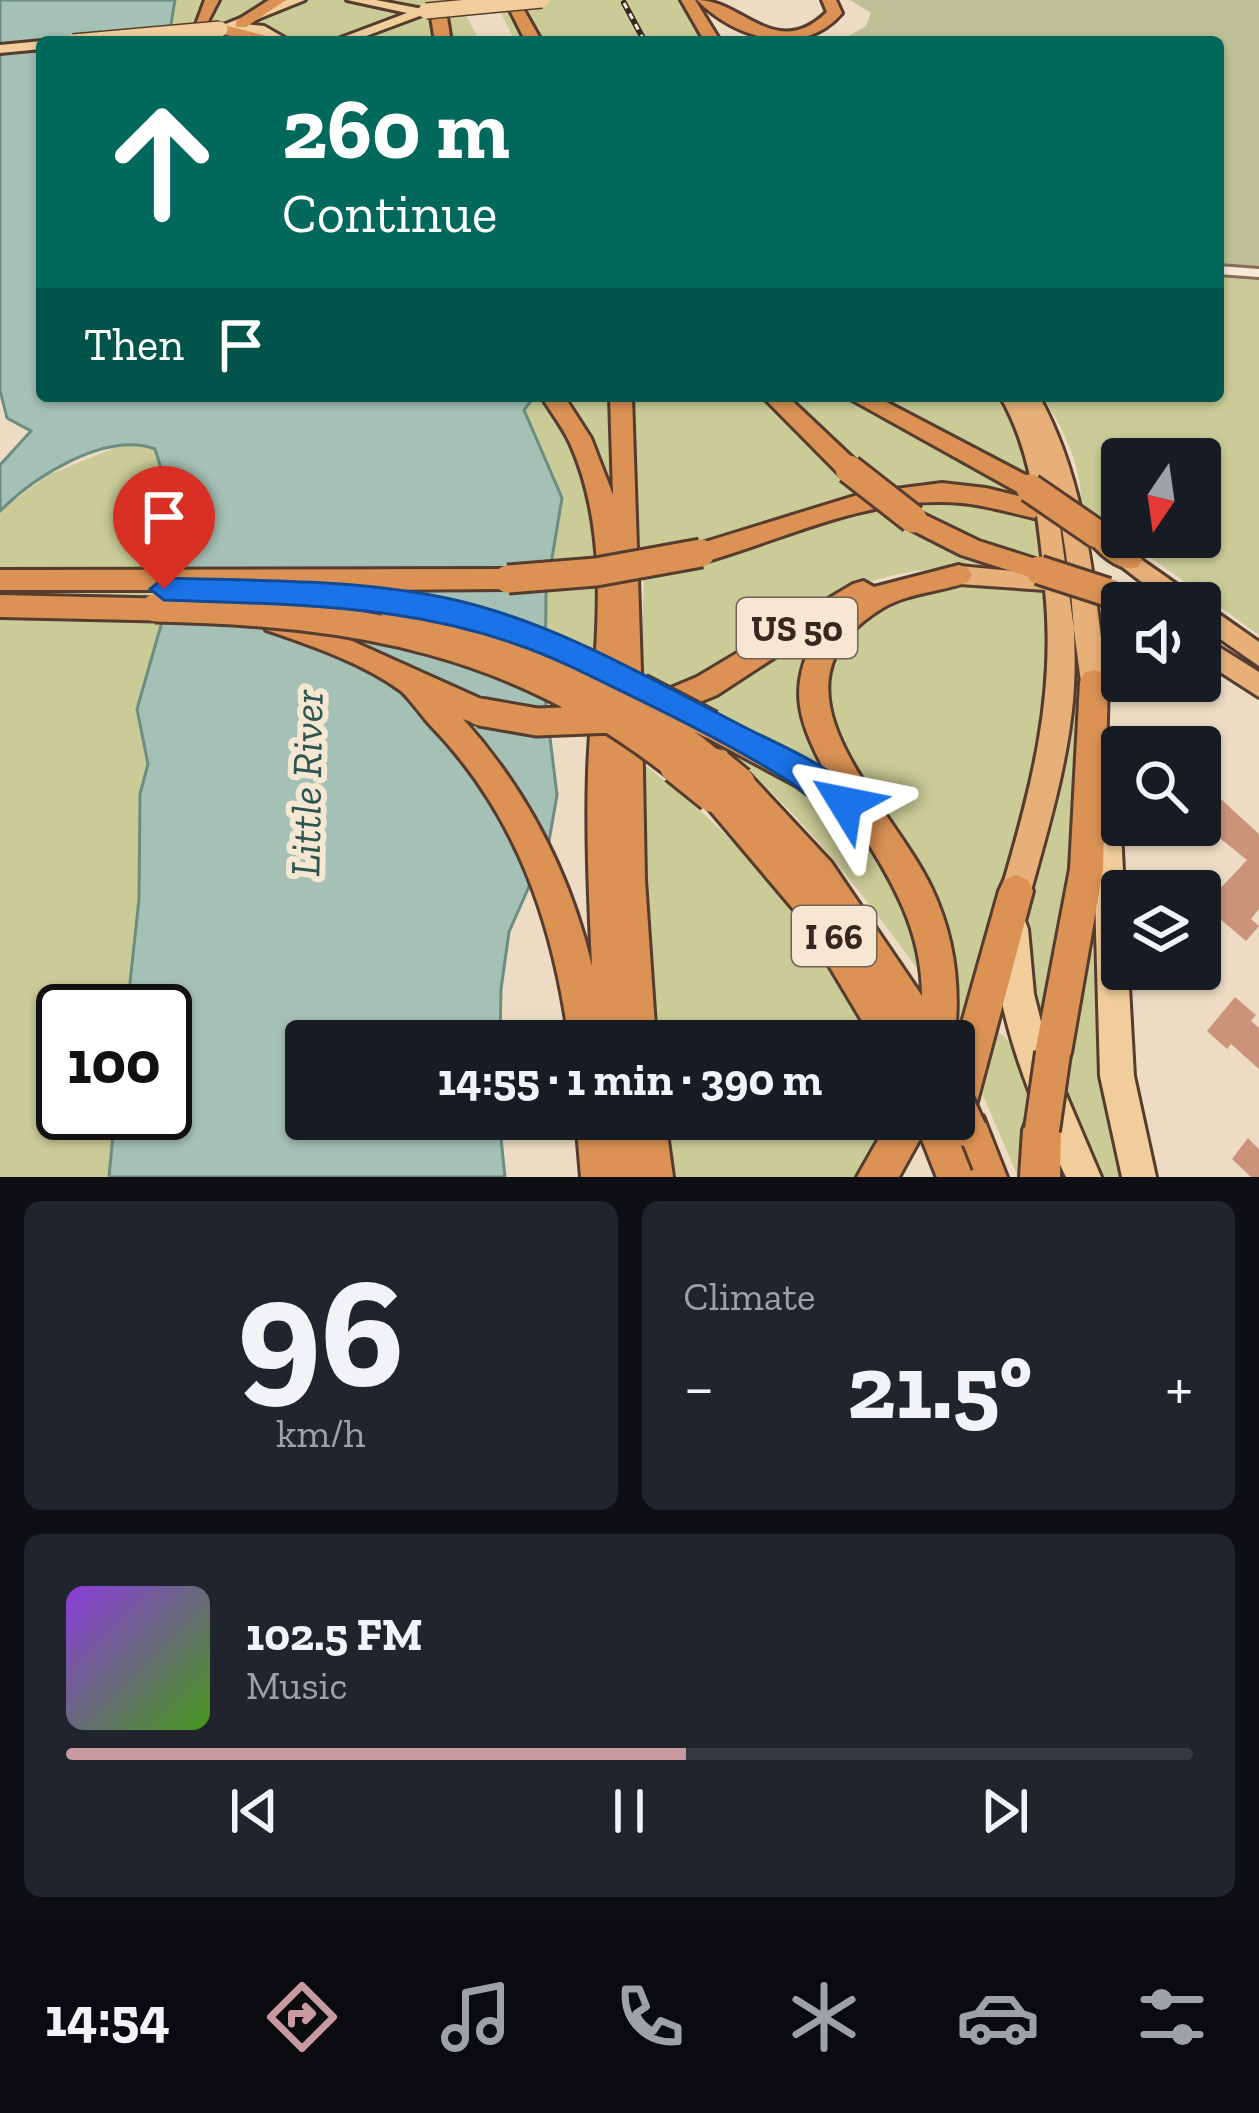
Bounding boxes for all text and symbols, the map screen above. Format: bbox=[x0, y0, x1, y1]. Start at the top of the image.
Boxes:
text: 260 m bbox=[282, 79, 510, 180]
icon: ahead bbox=[84, 84, 240, 240]
text: Continue bbox=[282, 181, 497, 246]
icon: arrive bbox=[208, 312, 274, 378]
text: Then bbox=[84, 318, 184, 372]
north arrow bbox=[1101, 438, 1221, 558]
map controls bbox=[1101, 438, 1221, 990]
pin bbox=[113, 466, 215, 589]
icon: arrive bbox=[131, 484, 197, 550]
button: sound bbox=[1101, 582, 1221, 702]
road number: US 50 bbox=[737, 598, 857, 658]
water label: Little River bbox=[279, 688, 334, 877]
button: search bbox=[1101, 726, 1221, 846]
position arrow bbox=[782, 740, 908, 866]
button: layers bbox=[1101, 870, 1221, 990]
road number: I 66 bbox=[792, 906, 876, 966]
speed limit sign: 100 bbox=[36, 984, 192, 1140]
text: 14:55 · 1 min · 390 m bbox=[438, 1053, 822, 1107]
text: 96 bbox=[237, 1238, 404, 1425]
text: Climate bbox=[684, 1273, 815, 1320]
text: 21.5° bbox=[847, 1333, 1032, 1441]
text: − bbox=[684, 1348, 714, 1427]
text: + bbox=[1165, 1348, 1193, 1427]
text: km/h bbox=[276, 1410, 365, 1457]
text: 102.5 FM bbox=[246, 1608, 422, 1662]
text: Music bbox=[246, 1662, 348, 1709]
icon: previous bbox=[221, 1778, 287, 1844]
icon: pause bbox=[596, 1778, 662, 1844]
icon: next bbox=[972, 1778, 1038, 1844]
icon: directions bbox=[260, 1975, 344, 2059]
icon: music bbox=[434, 1975, 518, 2059]
icon: phone bbox=[608, 1975, 692, 2059]
icon: climate bbox=[782, 1975, 866, 2059]
icon: car bbox=[956, 1975, 1040, 2059]
icon: filters bbox=[1130, 1975, 1214, 2059]
text: 14:54 bbox=[45, 1985, 170, 2050]

